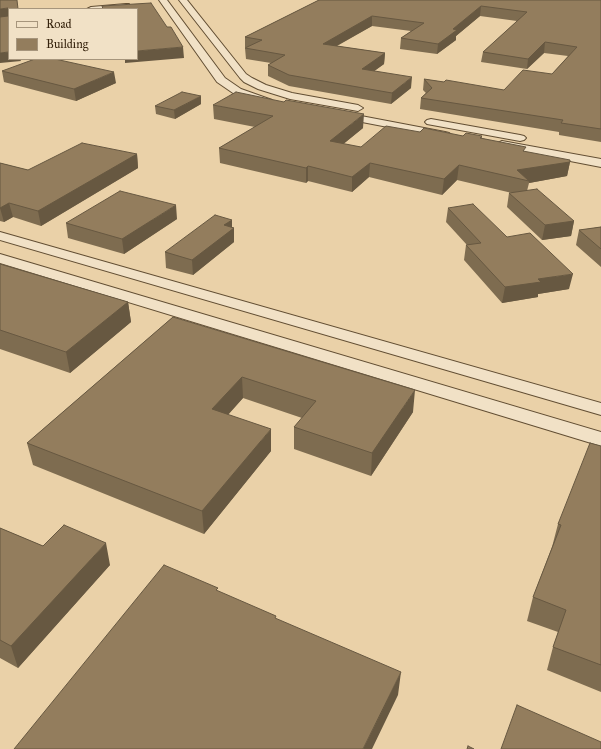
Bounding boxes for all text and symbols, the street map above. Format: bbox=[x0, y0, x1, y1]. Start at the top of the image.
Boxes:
legend bbox=[8, 8, 138, 60]
text: Road bbox=[46, 17, 72, 31]
text: Building bbox=[46, 37, 88, 51]

